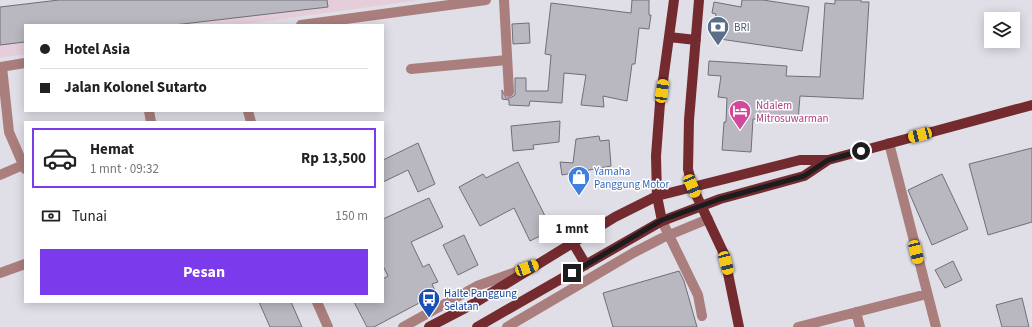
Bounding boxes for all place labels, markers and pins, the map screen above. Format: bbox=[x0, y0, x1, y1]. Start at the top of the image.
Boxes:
bank icon: BRI bbox=[705, 14, 731, 47]
place label: BRI bbox=[734, 20, 750, 35]
hotel icon: Ndalem Mitrosuwarman bbox=[727, 98, 753, 131]
place label: Ndalem Mitrosuwarman bbox=[756, 98, 829, 126]
shop icon: Yamaha Panggung Motor bbox=[566, 164, 592, 197]
place label: Yamaha Panggung Motor bbox=[593, 164, 669, 192]
bus stop icon: Halte Panggung Selatan bbox=[416, 286, 442, 319]
place label: Halte Panggung Selatan bbox=[444, 286, 517, 314]

